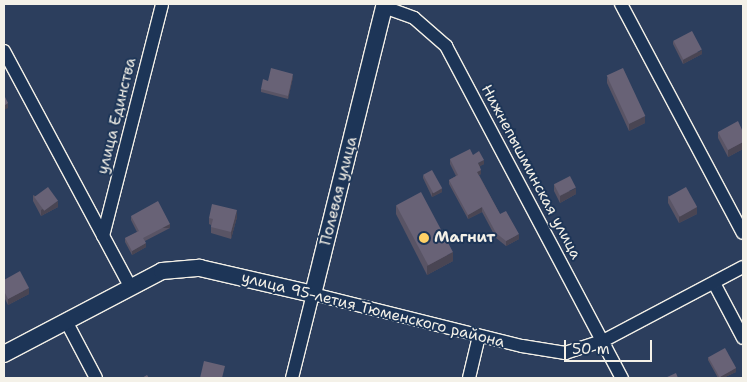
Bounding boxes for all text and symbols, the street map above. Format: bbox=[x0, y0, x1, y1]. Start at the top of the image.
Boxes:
street label: улица Единства bbox=[94, 56, 140, 176]
street label: Нижнепышминская улица bbox=[477, 82, 585, 262]
street label: Полевая улица bbox=[317, 135, 361, 247]
place label: Магнит bbox=[434, 229, 495, 247]
marker: Магнит bbox=[418, 232, 430, 244]
street label: улица 95-летия Тюменского района bbox=[240, 269, 506, 351]
scale bar bbox=[567, 330, 654, 362]
text: 50 m bbox=[572, 339, 610, 359]

